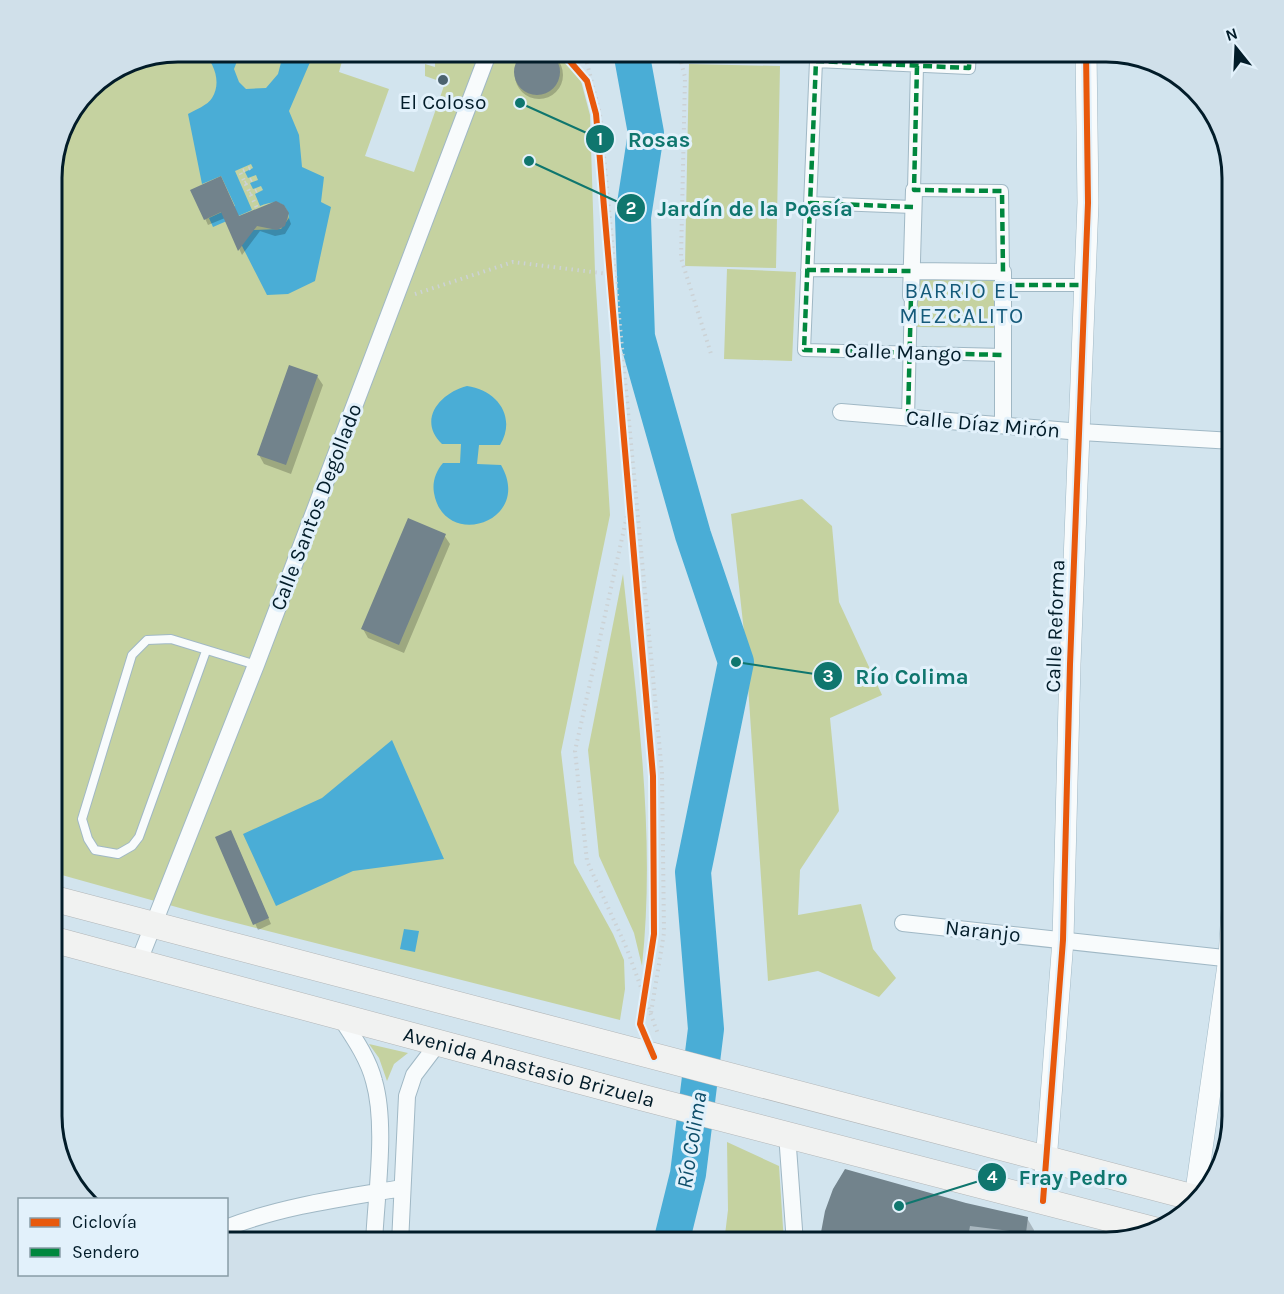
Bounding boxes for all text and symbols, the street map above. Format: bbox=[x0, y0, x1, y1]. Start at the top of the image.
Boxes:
north arrow bbox=[1206, 18, 1266, 78]
text: N bbox=[1223, 23, 1240, 45]
marker: El Coloso bbox=[436, 73, 450, 87]
place label: El Coloso bbox=[400, 90, 486, 114]
callout: Rosas bbox=[585, 119, 702, 159]
text: Rosas bbox=[628, 127, 690, 153]
text: 1 bbox=[597, 128, 603, 150]
callout: Jardín de la Poesía bbox=[616, 188, 865, 228]
text: Jardín de la Poesía bbox=[657, 196, 853, 222]
text: 2 bbox=[626, 197, 636, 219]
district label: BARRIO EL MEZCALITO bbox=[899, 278, 1025, 329]
street label: Calle Mango bbox=[844, 338, 962, 366]
street label: Calle Santos Degollado bbox=[265, 400, 367, 614]
street label: Calle Díaz Mirón bbox=[905, 405, 1061, 443]
street label: Calle Reforma bbox=[1041, 559, 1069, 693]
callout: Río Colima bbox=[813, 656, 981, 696]
text: Río Colima bbox=[855, 664, 969, 690]
text: 3 bbox=[822, 665, 834, 687]
street label: Naranjo bbox=[944, 915, 1022, 947]
street label: Avenida Anastasio Brizuela bbox=[401, 1022, 657, 1112]
water label: Río Colima bbox=[672, 1090, 712, 1190]
callout: Fray Pedro bbox=[977, 1157, 1140, 1197]
text: Fray Pedro bbox=[1018, 1165, 1128, 1191]
text: 4 bbox=[987, 1166, 998, 1188]
legend bbox=[18, 1198, 228, 1276]
text: Ciclovía bbox=[72, 1211, 137, 1233]
text: Sendero bbox=[72, 1241, 139, 1263]

